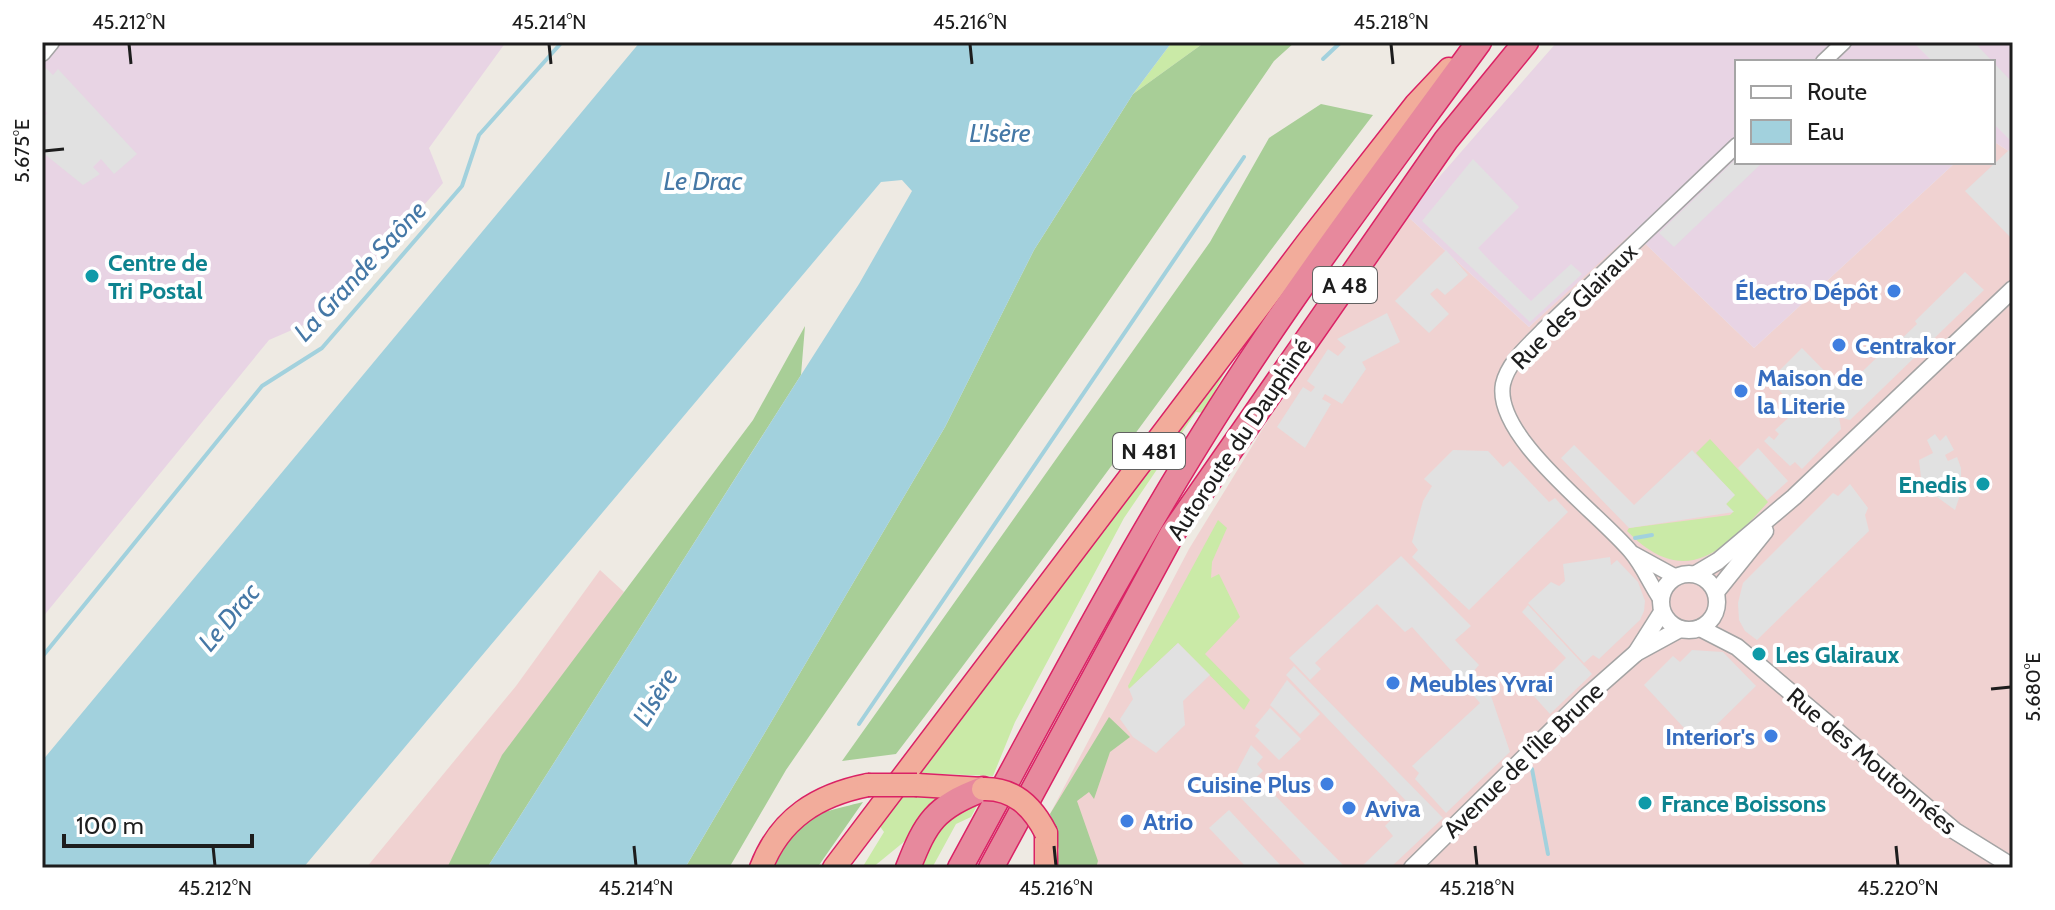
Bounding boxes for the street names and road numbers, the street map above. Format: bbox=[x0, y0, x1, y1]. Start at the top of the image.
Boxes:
street label: Rue des Glairaux bbox=[1505, 236, 1644, 375]
road number: A 48 bbox=[1313, 267, 1377, 303]
street label: Autoroute du Dauphiné bbox=[1161, 333, 1317, 545]
road number: N 481 bbox=[1113, 433, 1185, 469]
street label: Avenue de l'Île Brune bbox=[1437, 676, 1609, 844]
street label: Rue des Moutonnées bbox=[1781, 681, 1963, 841]

